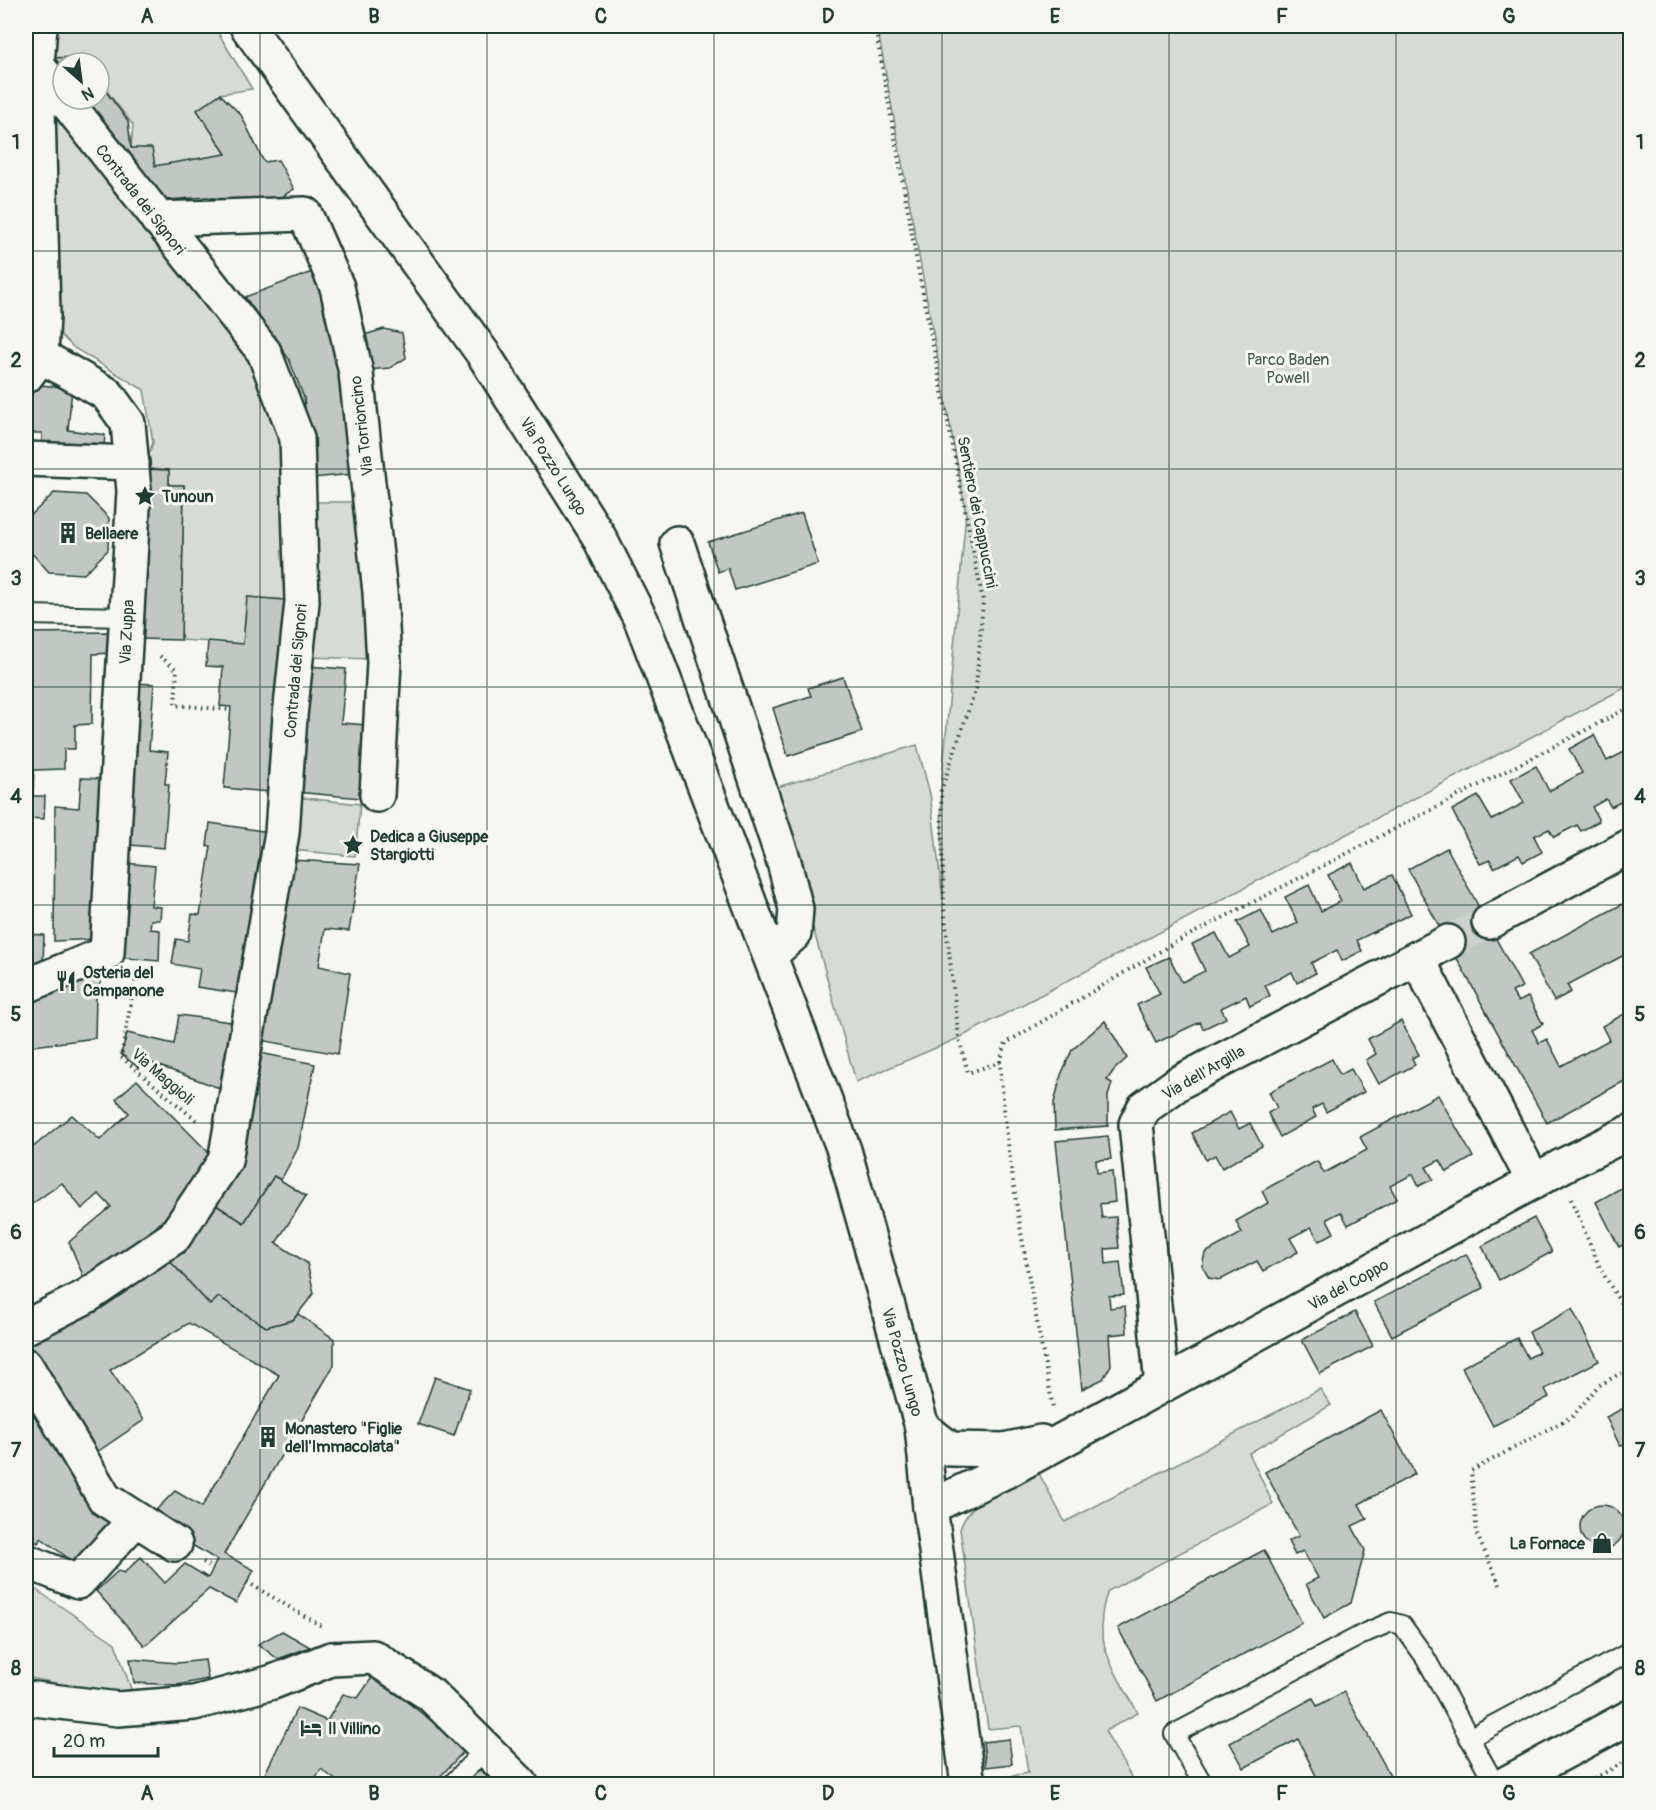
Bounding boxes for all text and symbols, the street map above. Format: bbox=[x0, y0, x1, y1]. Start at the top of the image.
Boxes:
text: A bbox=[141, 4, 154, 29]
text: B bbox=[368, 4, 380, 29]
text: C bbox=[595, 4, 607, 29]
text: D bbox=[822, 4, 835, 29]
text: E bbox=[1050, 4, 1061, 29]
text: F bbox=[1276, 4, 1288, 29]
text: G bbox=[1502, 4, 1516, 29]
north arrow bbox=[51, 51, 111, 111]
text: N bbox=[78, 82, 97, 105]
text: 1 bbox=[12, 130, 20, 155]
text: 1 bbox=[1636, 130, 1644, 155]
street label: Contrada dei Signori bbox=[91, 140, 190, 259]
text: 2 bbox=[10, 348, 22, 373]
text: 2 bbox=[1634, 348, 1646, 373]
park label: Parco Baden Powell bbox=[1247, 350, 1329, 388]
street label: Via Torrioncino bbox=[346, 374, 378, 477]
street label: Via Pozzo Lungo bbox=[515, 414, 592, 520]
street label: Sentiero dei Cappuccini bbox=[953, 435, 1002, 590]
place icon: Tunoun bbox=[133, 484, 157, 508]
place label: Tunoun bbox=[161, 487, 214, 507]
building icon: Bellaere bbox=[56, 521, 80, 545]
place label: Bellaere bbox=[85, 524, 139, 544]
text: 3 bbox=[10, 566, 22, 591]
text: 3 bbox=[1634, 566, 1646, 591]
street label: Via Zuppa bbox=[115, 599, 139, 665]
street label: Contrada dei Signori bbox=[280, 603, 312, 739]
text: 4 bbox=[10, 784, 22, 809]
text: 4 bbox=[1634, 784, 1646, 809]
place label: Dedica a Giuseppe Stargiotti bbox=[370, 827, 489, 865]
place icon: Dedica a Giuseppe Stargiotti bbox=[341, 833, 365, 857]
place label: Osteria del Campanone bbox=[83, 963, 165, 1001]
restaurant icon: Osteria del Campanone bbox=[54, 969, 78, 993]
text: 5 bbox=[11, 1002, 22, 1027]
text: 5 bbox=[1635, 1002, 1646, 1027]
street label: Via dell'Argilla bbox=[1159, 1041, 1248, 1105]
street label: Via Maggioli bbox=[127, 1044, 198, 1109]
text: 6 bbox=[10, 1220, 22, 1245]
text: 6 bbox=[1634, 1220, 1646, 1245]
street label: Via del Coppo bbox=[1305, 1254, 1393, 1315]
street label: Via Pozzo Lungo bbox=[877, 1306, 927, 1419]
place label: Monastero "Figlie dell'Immacolata" bbox=[285, 1419, 403, 1457]
building icon: Monastero "Figlie dell'Immacolata" bbox=[256, 1425, 280, 1449]
text: 7 bbox=[11, 1438, 22, 1463]
text: 7 bbox=[1635, 1438, 1646, 1463]
shop icon: La Fornace bbox=[1590, 1531, 1614, 1555]
place label: La Fornace bbox=[1509, 1534, 1586, 1554]
text: 8 bbox=[11, 1656, 21, 1681]
text: 8 bbox=[1635, 1656, 1645, 1681]
hotel icon: Il Villino bbox=[299, 1716, 323, 1740]
place label: Il Villino bbox=[328, 1719, 381, 1739]
scale bar bbox=[54, 1720, 158, 1758]
text: 20 m bbox=[63, 1730, 105, 1753]
text: A bbox=[141, 1781, 154, 1806]
text: B bbox=[368, 1781, 380, 1806]
text: C bbox=[595, 1781, 607, 1806]
text: D bbox=[822, 1781, 835, 1806]
text: E bbox=[1050, 1781, 1061, 1806]
text: F bbox=[1276, 1781, 1288, 1806]
text: G bbox=[1502, 1781, 1516, 1806]

